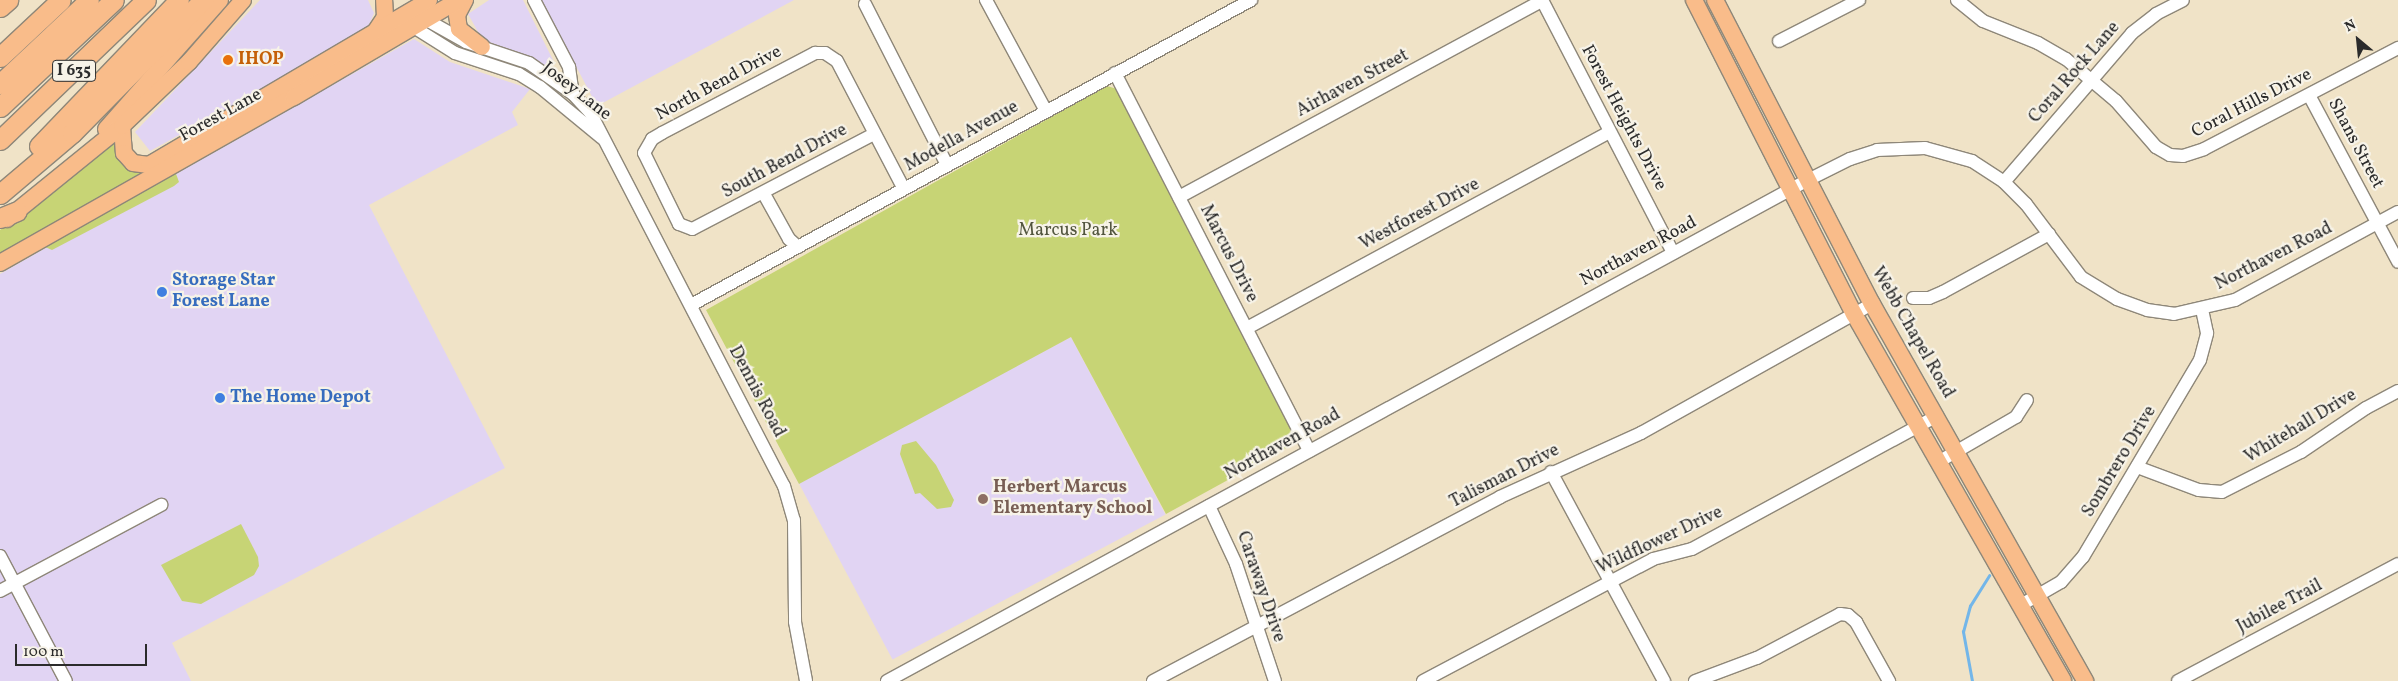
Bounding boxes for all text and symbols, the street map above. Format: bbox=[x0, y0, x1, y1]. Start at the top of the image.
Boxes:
north arrow bbox=[2333, 15, 2383, 65]
text: N bbox=[2342, 16, 2360, 37]
street label: Coral Rock Lane bbox=[2025, 18, 2125, 128]
street label: North Bend Drive bbox=[652, 42, 786, 126]
street label: Forest Heights Drive bbox=[1576, 42, 1670, 194]
street label: Airhaven Street bbox=[1293, 45, 1413, 123]
place label: IHOP bbox=[238, 49, 284, 71]
marker: IHOP bbox=[222, 54, 234, 66]
road number: I 635 bbox=[52, 58, 96, 84]
street label: Josey Lane bbox=[537, 58, 615, 126]
street label: Coral Hills Drive bbox=[2188, 64, 2316, 144]
street label: Forest Lane bbox=[176, 85, 266, 147]
street label: Shans Street bbox=[2322, 95, 2388, 193]
street label: Modella Avenue bbox=[901, 97, 1023, 177]
street label: South Bend Drive bbox=[719, 120, 851, 204]
street label: Westforest Drive bbox=[1356, 174, 1484, 256]
street label: Marcus Drive bbox=[1194, 202, 1262, 306]
street label: Northaven Road bbox=[1577, 212, 1701, 292]
street label: Northaven Road bbox=[2212, 218, 2336, 296]
park label: Marcus Park bbox=[1018, 220, 1118, 242]
street label: Webb Chapel Road bbox=[1866, 263, 1958, 403]
place label: Storage Star Forest Lane bbox=[172, 271, 275, 314]
marker: Storage Star Forest Lane bbox=[156, 286, 168, 298]
street label: Dennis Road bbox=[723, 343, 789, 441]
street label: Whitehall Drive bbox=[2241, 385, 2361, 469]
place label: The Home Depot bbox=[230, 387, 371, 409]
marker: The Home Depot bbox=[214, 392, 226, 404]
street label: Sombrero Drive bbox=[2078, 402, 2162, 522]
street label: Northaven Road bbox=[1221, 404, 1345, 486]
street label: Talisman Drive bbox=[1447, 440, 1563, 514]
place label: Herbert Marcus Elementary School bbox=[993, 478, 1153, 520]
marker: Herbert Marcus Elementary School bbox=[977, 493, 989, 505]
street label: Wildflower Drive bbox=[1594, 502, 1726, 580]
street label: Caraway Drive bbox=[1231, 528, 1289, 646]
street label: Jubilee Trail bbox=[2233, 575, 2327, 639]
scale bar bbox=[18, 634, 150, 666]
text: 100 m bbox=[23, 642, 63, 663]

